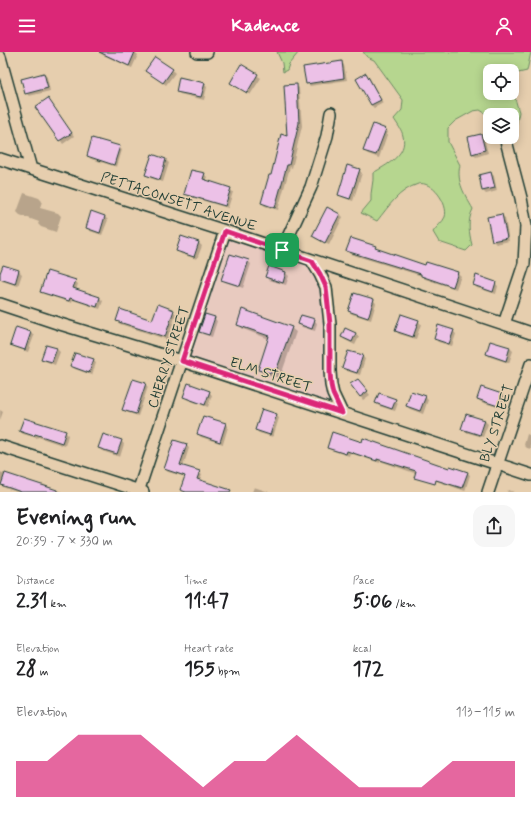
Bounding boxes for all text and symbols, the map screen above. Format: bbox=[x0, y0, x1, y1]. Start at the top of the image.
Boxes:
text: Kadence bbox=[231, 14, 300, 38]
icon: menu bbox=[16, 15, 38, 37]
icon: person bbox=[493, 15, 515, 37]
map controls bbox=[483, 64, 519, 144]
button: locate bbox=[483, 64, 519, 100]
button: layers bbox=[483, 108, 519, 144]
street label: PETTACONSETT AVENUE bbox=[98, 168, 259, 236]
pin bbox=[265, 233, 299, 267]
icon: arrive bbox=[271, 239, 293, 261]
street label: CHERRY STREET bbox=[144, 304, 194, 411]
street label: ELM STREET bbox=[228, 353, 314, 397]
street label: BLY STREET bbox=[476, 382, 518, 464]
text: Evening run bbox=[16, 504, 136, 532]
button: share bbox=[473, 505, 515, 547]
text: 20:39 · 7 × 330 m bbox=[16, 533, 113, 550]
text: Distance bbox=[16, 574, 55, 588]
text: Time bbox=[184, 574, 207, 588]
text: Pace bbox=[353, 574, 375, 588]
text: 2.31 bbox=[16, 588, 48, 615]
text: 11:47 bbox=[184, 588, 229, 615]
text: 5:06 bbox=[353, 588, 392, 615]
text: km bbox=[48, 597, 67, 611]
text: /km bbox=[392, 597, 416, 611]
text: Elevation bbox=[16, 642, 59, 656]
text: Heart rate bbox=[184, 642, 234, 656]
text: kcal bbox=[353, 642, 371, 656]
text: 28 bbox=[16, 656, 37, 683]
text: 155 bbox=[184, 656, 215, 683]
text: 172 bbox=[353, 656, 384, 683]
text: m bbox=[37, 665, 49, 679]
text: bpm bbox=[215, 665, 240, 679]
text: Elevation bbox=[16, 704, 67, 721]
text: 113–115 m bbox=[456, 704, 515, 721]

